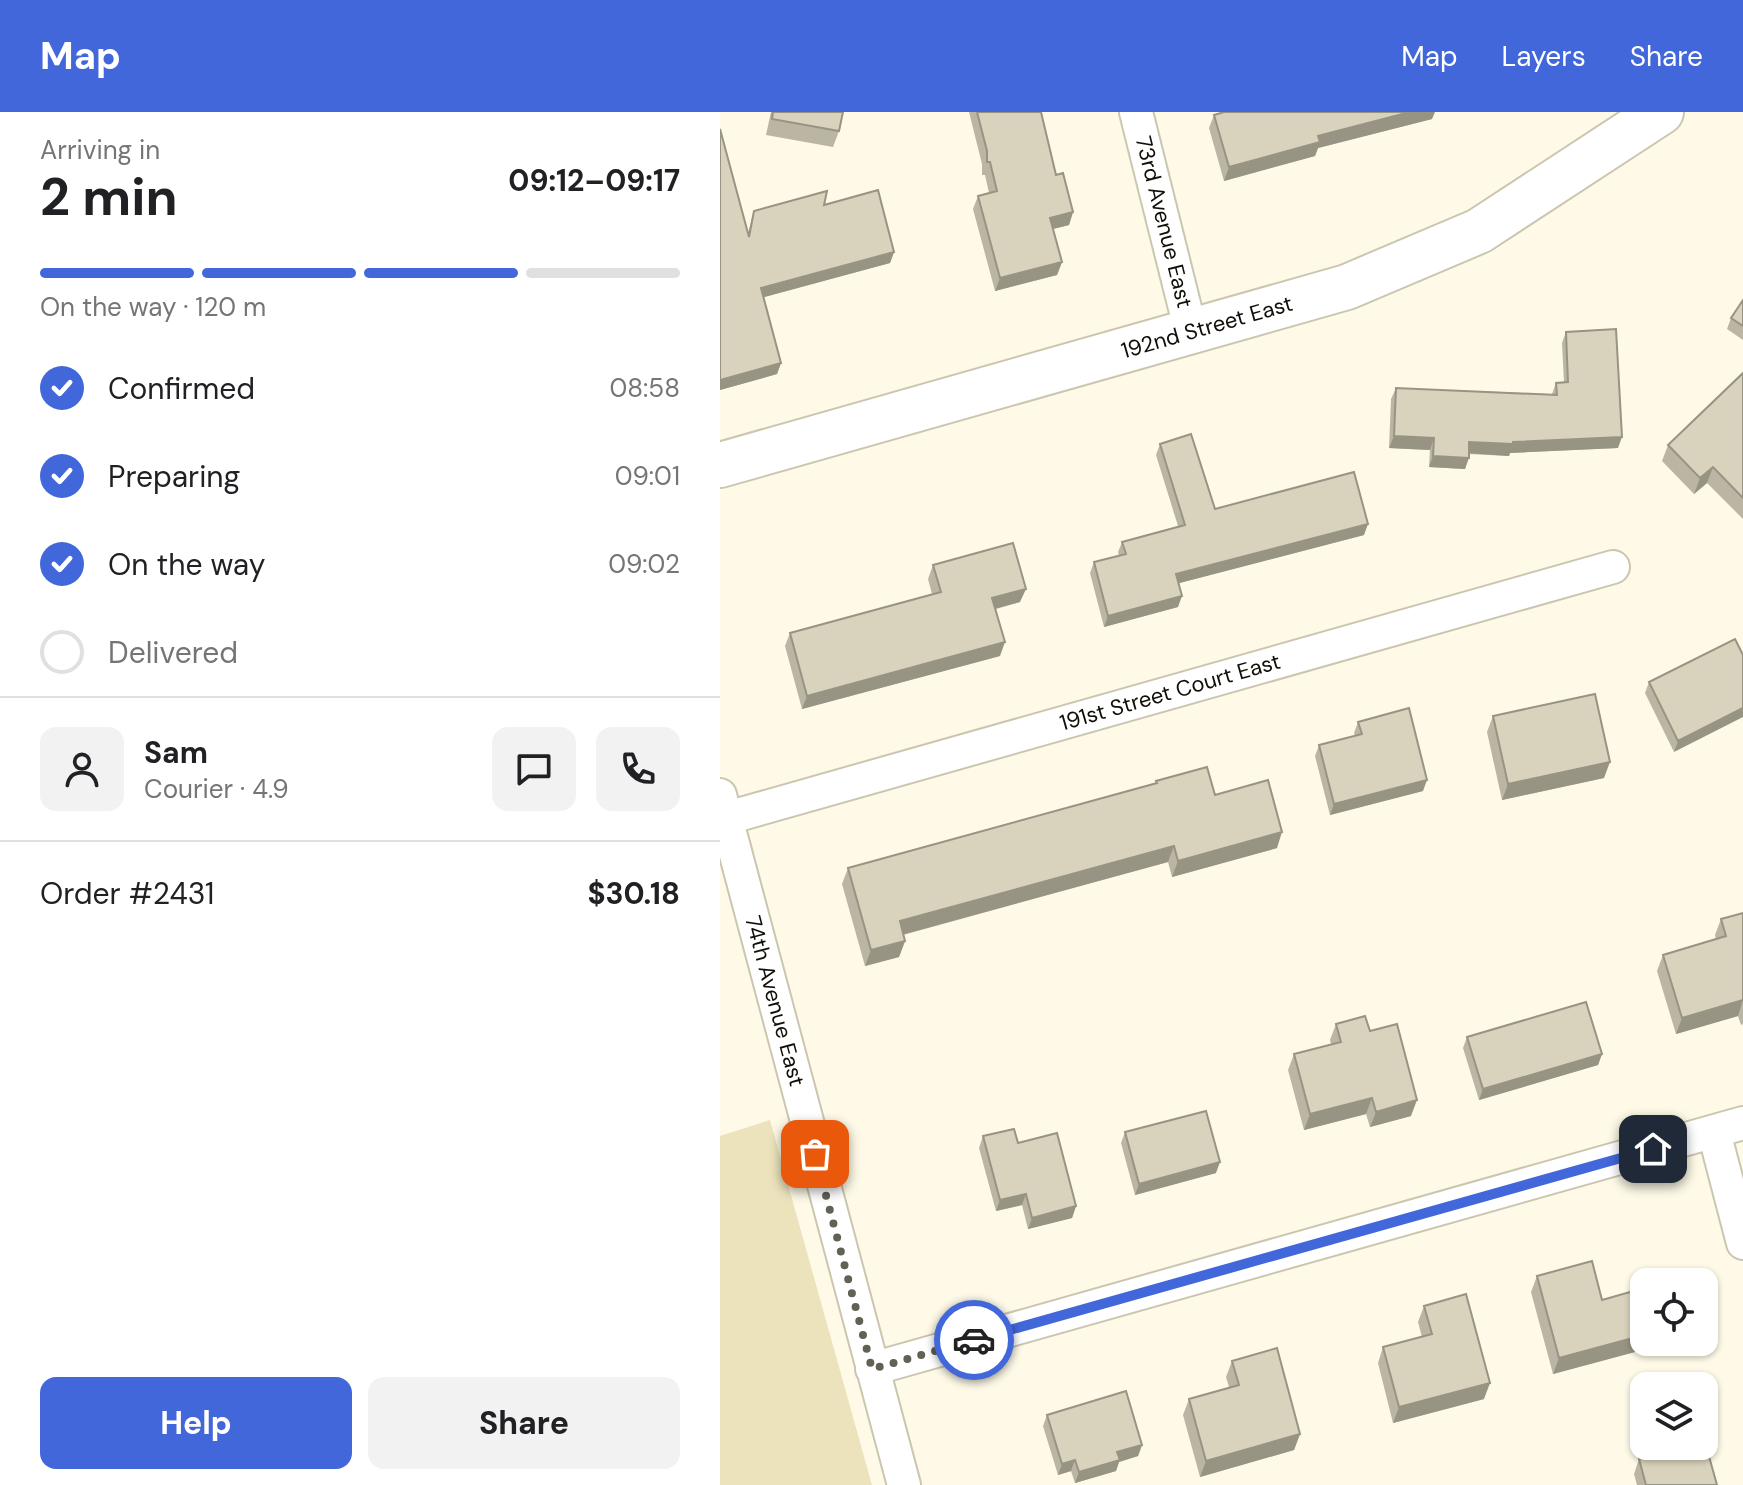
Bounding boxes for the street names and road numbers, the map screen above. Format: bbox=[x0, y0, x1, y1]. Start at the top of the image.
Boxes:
street label: 73rd Avenue East bbox=[1129, 133, 1199, 311]
street label: 192nd Street East bbox=[1118, 289, 1296, 365]
street label: 191st Street Court East bbox=[1056, 647, 1284, 737]
street label: 74th Avenue East bbox=[738, 913, 812, 1089]

